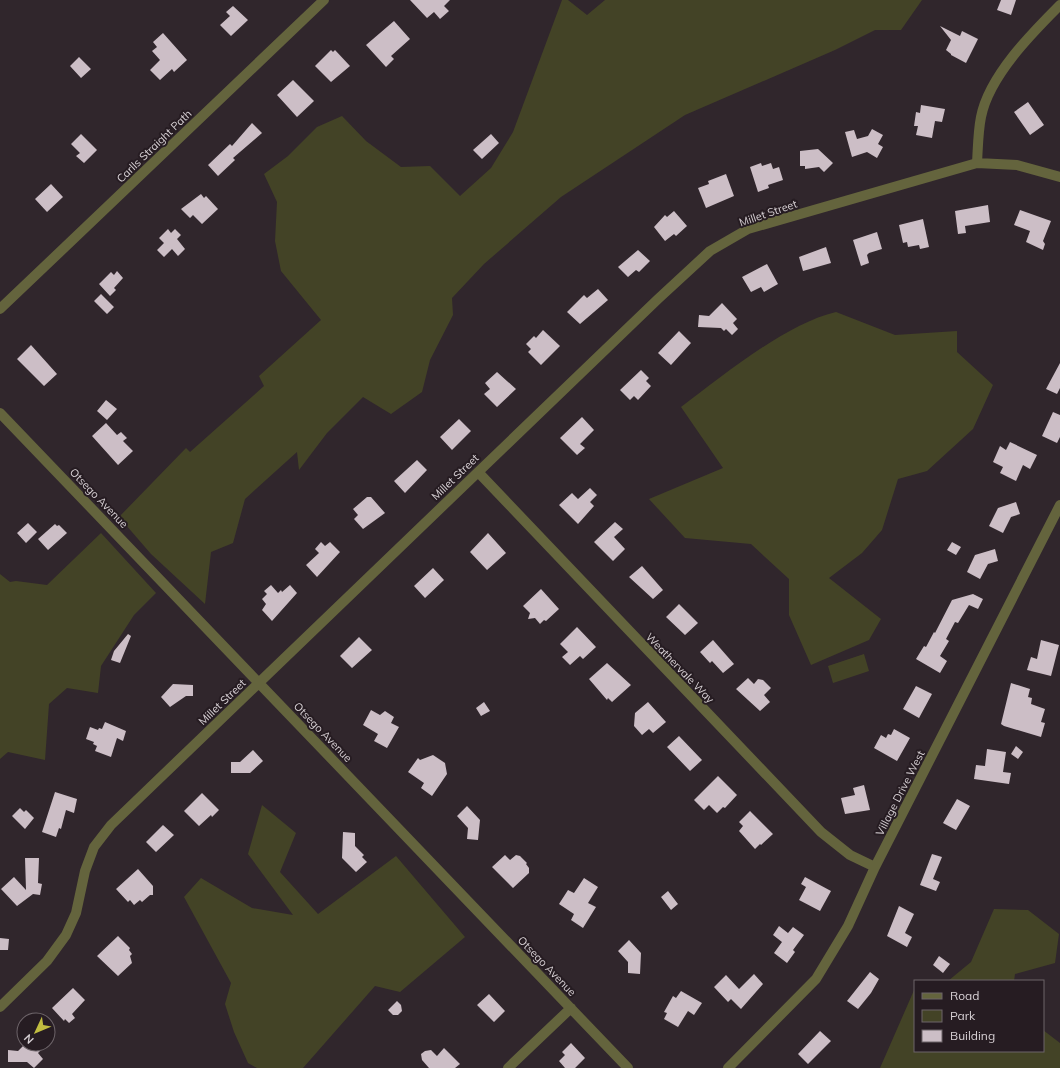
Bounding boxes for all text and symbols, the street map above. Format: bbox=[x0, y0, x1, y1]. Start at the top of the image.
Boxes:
street label: Carlls Straight Path bbox=[114, 107, 194, 185]
street label: Millet Street bbox=[737, 197, 799, 229]
street label: Millet Street bbox=[428, 451, 482, 503]
street label: Otsego Avenue bbox=[67, 465, 131, 531]
street label: Weathervale Way bbox=[643, 630, 717, 706]
street label: Millet Street bbox=[195, 676, 249, 728]
street label: Otsego Avenue bbox=[291, 699, 355, 765]
street label: Village Drive West bbox=[872, 748, 928, 838]
street label: Otsego Avenue bbox=[515, 933, 579, 999]
legend bbox=[914, 980, 1044, 1052]
text: Road bbox=[950, 988, 979, 1003]
text: Park bbox=[950, 1008, 976, 1023]
north arrow bbox=[16, 1012, 56, 1052]
text: Building bbox=[950, 1028, 995, 1043]
text: N bbox=[21, 1031, 37, 1047]

